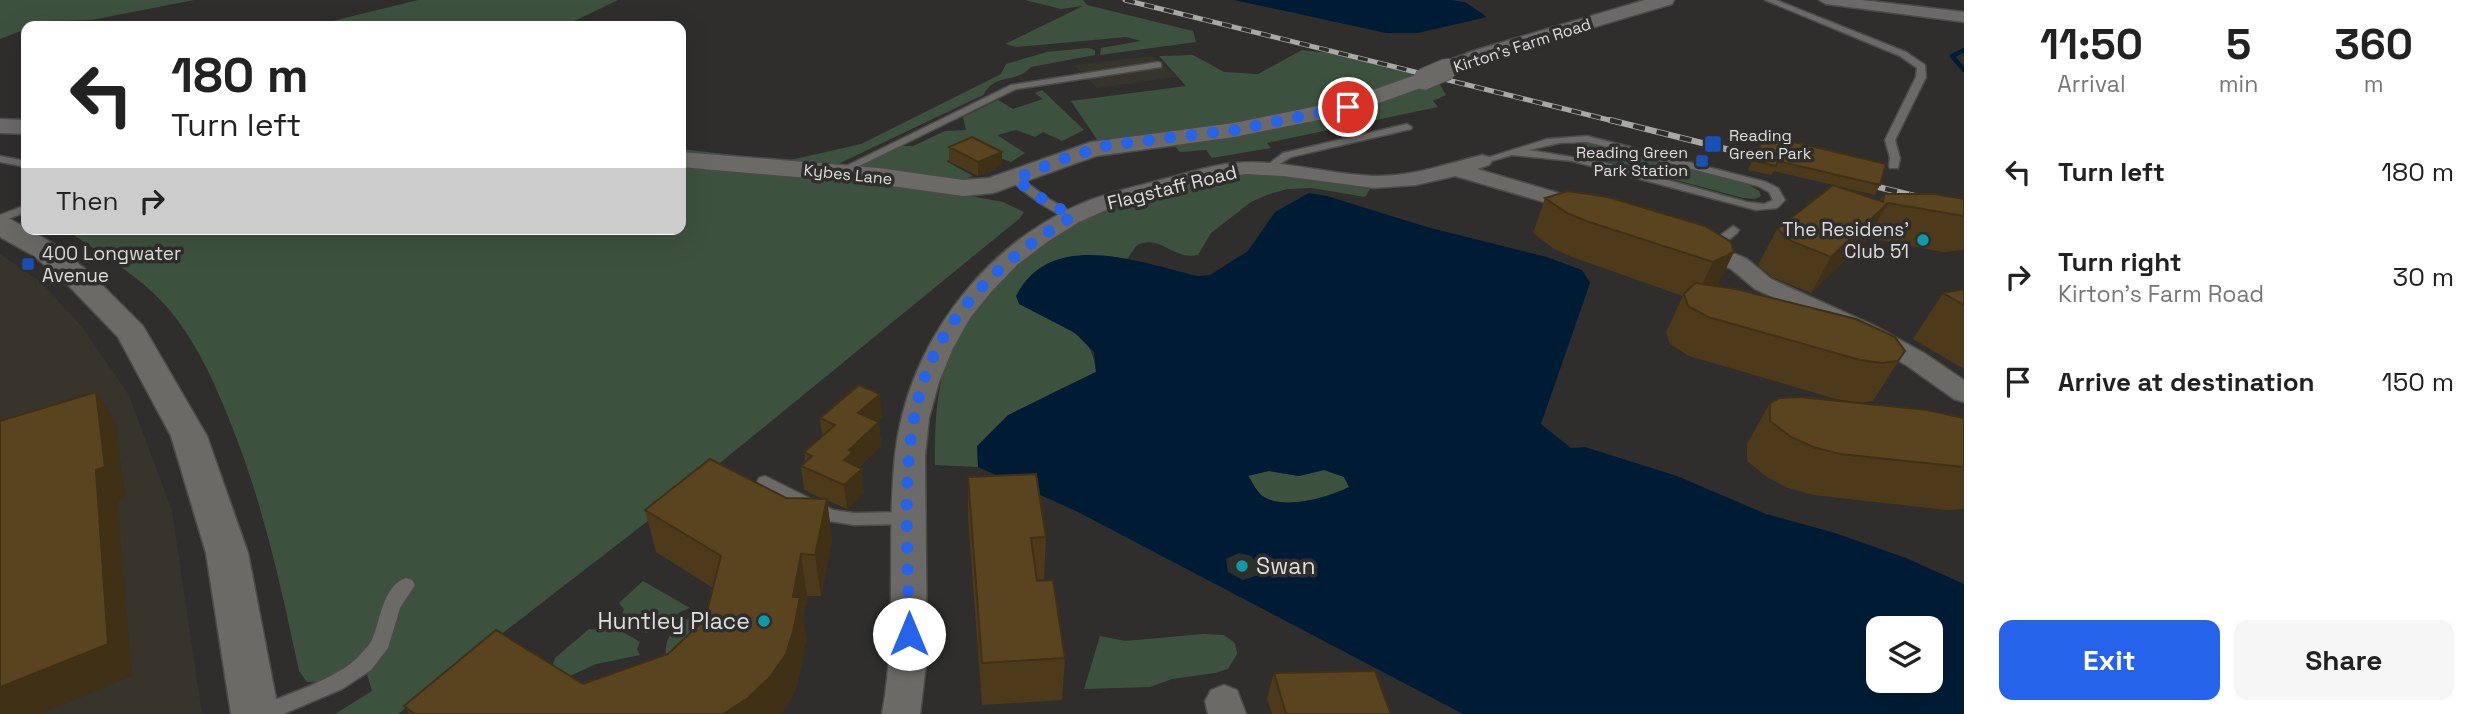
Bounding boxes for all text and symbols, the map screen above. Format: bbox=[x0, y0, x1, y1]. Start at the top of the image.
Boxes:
street label: Kirton's Farm Road bbox=[1451, 13, 1594, 78]
text: 11:50 bbox=[2040, 18, 2143, 71]
text: 5 bbox=[2226, 18, 2251, 71]
text: 360 bbox=[2334, 18, 2413, 71]
text: 180 m bbox=[171, 44, 309, 106]
icon: left bbox=[56, 49, 147, 140]
text: Arrival bbox=[2057, 69, 2126, 99]
text: min bbox=[2219, 69, 2258, 99]
text: m bbox=[2364, 69, 2384, 99]
pin bbox=[1318, 77, 1378, 137]
icon: arrive bbox=[1329, 88, 1367, 126]
text: Turn left bbox=[171, 105, 301, 145]
place label: Reading Green Park bbox=[1729, 125, 1812, 164]
marker: Reading Green Park bbox=[1703, 134, 1723, 154]
place label: Reading Green Park Station bbox=[1576, 142, 1688, 181]
marker: Reading Green Park Station bbox=[1694, 153, 1710, 169]
icon: left bbox=[1999, 153, 2037, 191]
text: Turn left bbox=[2058, 155, 2165, 189]
text: 180 m bbox=[2381, 155, 2454, 189]
street label: Kybes Lane bbox=[803, 159, 893, 190]
street label: Flagstaff Road bbox=[1105, 159, 1239, 216]
icon: right bbox=[133, 182, 171, 220]
text: Then bbox=[56, 184, 119, 218]
place label: The Residens' Club 51 bbox=[1782, 217, 1909, 264]
marker: The Residens' Club 51 bbox=[1915, 232, 1931, 248]
place label: 400 Longwater Avenue bbox=[42, 241, 181, 288]
text: Turn right bbox=[2058, 245, 2182, 279]
marker: 400 Longwater Avenue bbox=[20, 256, 36, 272]
icon: right bbox=[1999, 258, 2037, 296]
text: 30 m bbox=[2393, 260, 2454, 294]
text: Kirton's Farm Road bbox=[2058, 279, 2264, 309]
icon: arrive bbox=[1999, 363, 2037, 401]
text: Arrive at destination bbox=[2058, 365, 2315, 399]
text: 150 m bbox=[2382, 365, 2454, 399]
place label: Swan bbox=[1256, 551, 1316, 581]
marker: Swan bbox=[1234, 558, 1250, 574]
position arrow bbox=[872, 597, 946, 671]
place label: Huntley Place bbox=[597, 606, 750, 636]
marker: Huntley Place bbox=[756, 613, 772, 629]
map controls bbox=[1866, 616, 1943, 693]
button: layers bbox=[1866, 616, 1943, 693]
button: Exit bbox=[1999, 620, 2220, 700]
button: Share bbox=[2234, 620, 2454, 700]

